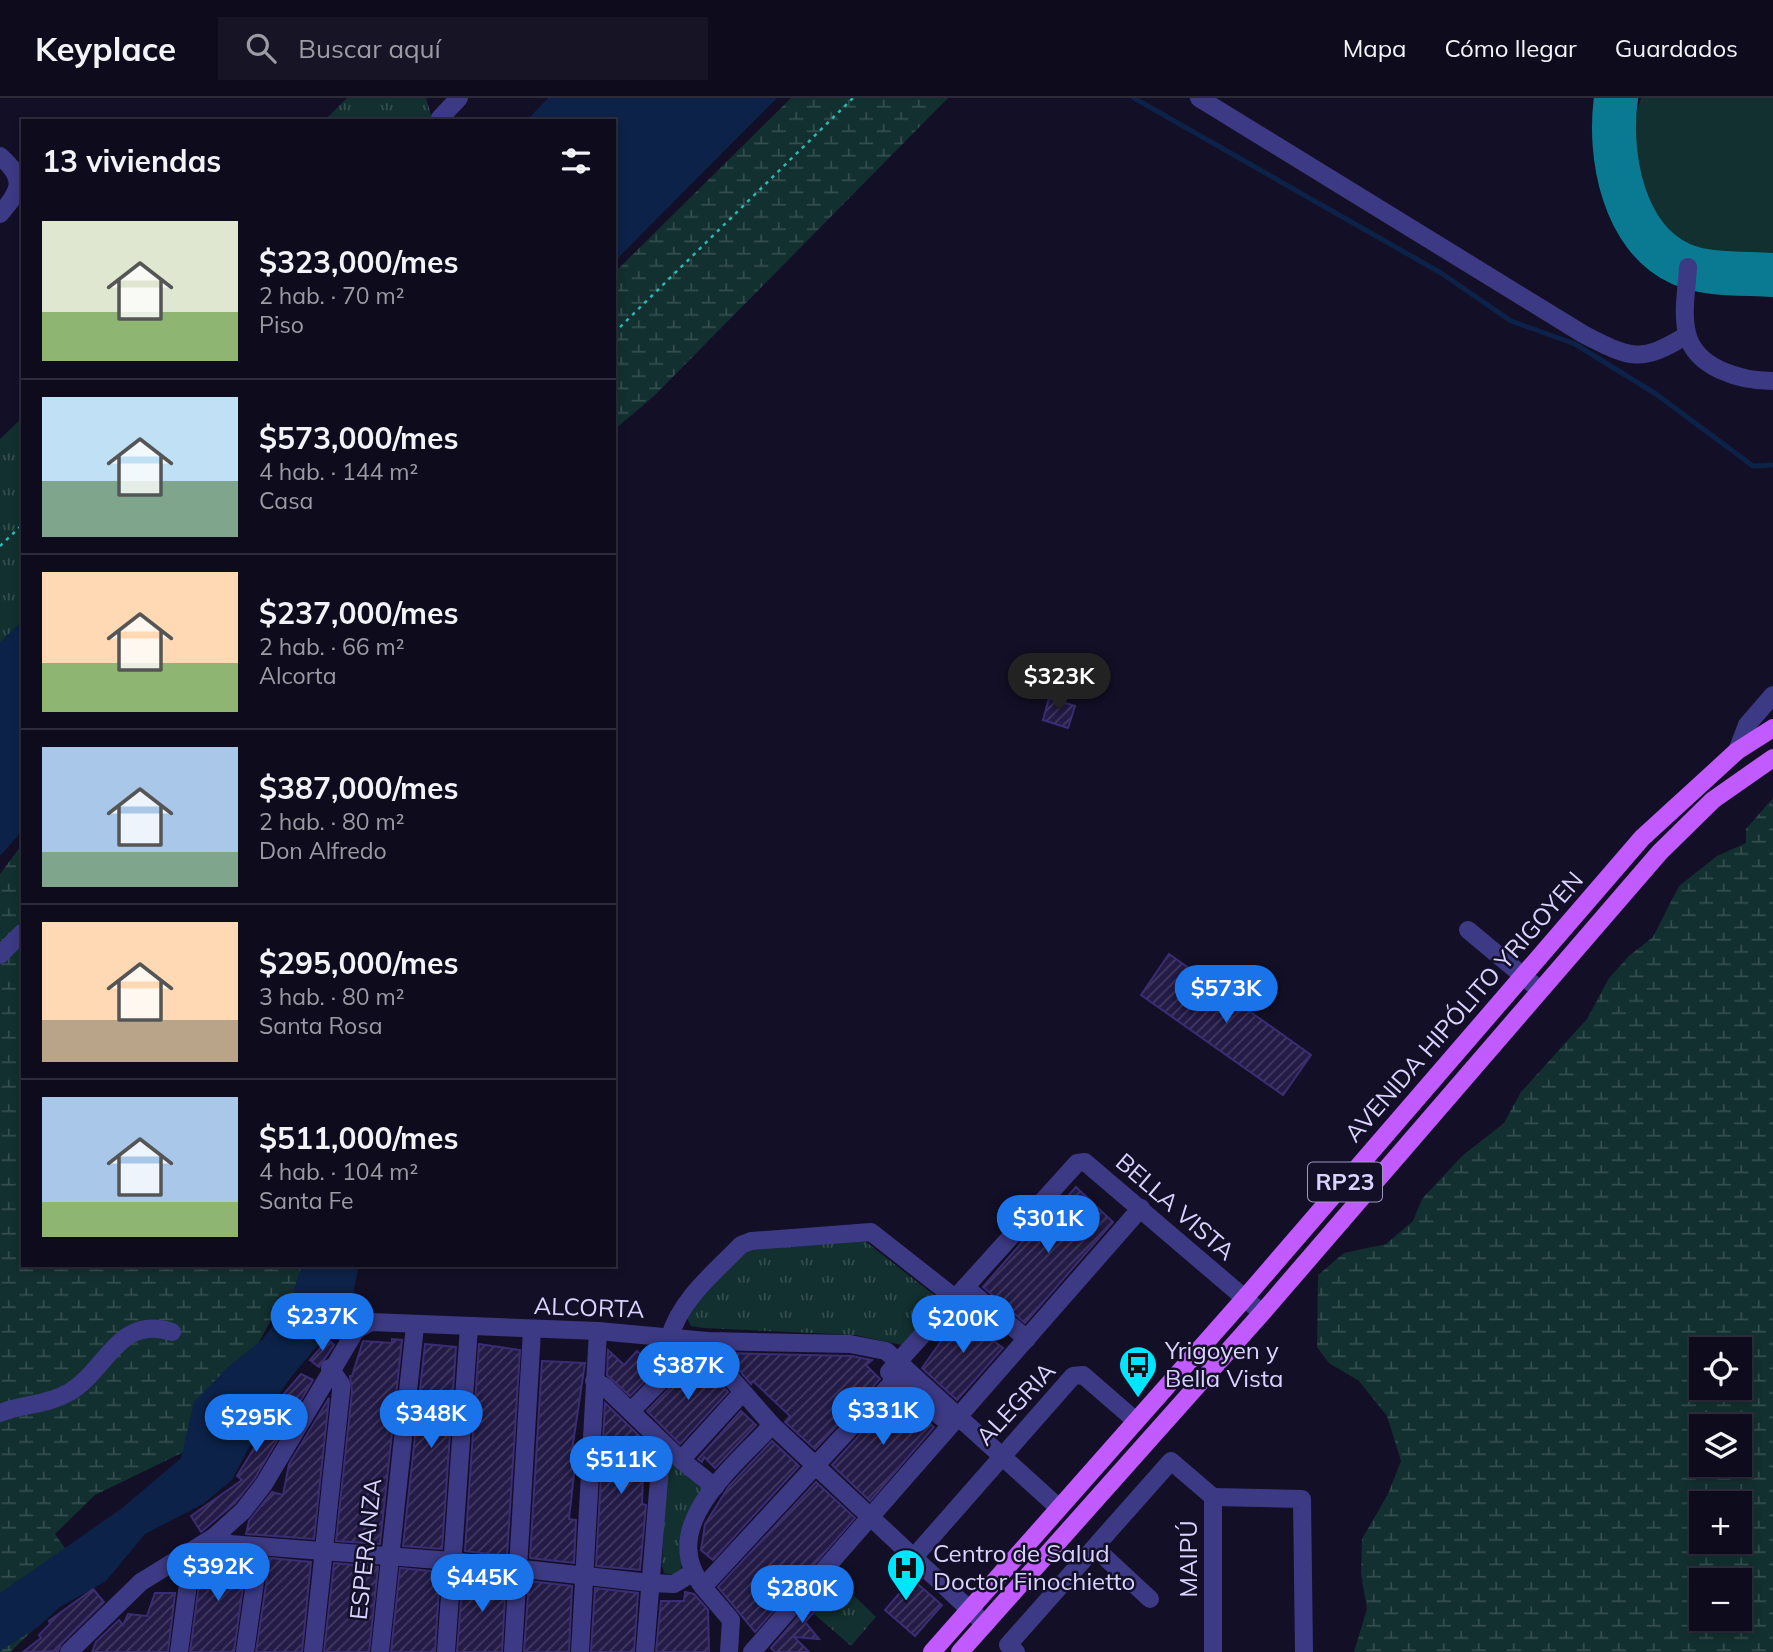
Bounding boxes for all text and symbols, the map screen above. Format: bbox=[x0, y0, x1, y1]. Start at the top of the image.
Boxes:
search box bbox=[218, 17, 708, 80]
text: Keyplace bbox=[35, 28, 176, 69]
icon: search bbox=[242, 29, 280, 67]
text: Buscar aquí bbox=[298, 32, 441, 65]
text: Mapa bbox=[1343, 33, 1406, 63]
text: Cómo llegar bbox=[1444, 33, 1577, 63]
text: Guardados bbox=[1615, 33, 1738, 63]
text: 13 viviendas bbox=[42, 142, 221, 180]
icon: filters bbox=[557, 142, 595, 180]
text: $323,000/mes bbox=[259, 243, 459, 281]
icon: home bbox=[98, 249, 182, 333]
text: 2 hab. · 70 m² bbox=[259, 281, 404, 310]
text: Piso bbox=[259, 310, 304, 339]
text: $573,000/mes bbox=[259, 419, 459, 457]
icon: home bbox=[98, 425, 182, 509]
text: 4 hab. · 144 m² bbox=[259, 457, 418, 486]
text: Casa bbox=[259, 486, 313, 515]
text: $237,000/mes bbox=[259, 594, 459, 632]
icon: home bbox=[98, 600, 182, 684]
text: 2 hab. · 66 m² bbox=[259, 632, 404, 661]
pin: $323K bbox=[1010, 654, 1108, 713]
text: Alcorta bbox=[259, 661, 336, 690]
text: $323K bbox=[1024, 661, 1094, 690]
text: $387,000/mes bbox=[259, 769, 459, 807]
icon: home bbox=[98, 775, 182, 859]
text: 2 hab. · 80 m² bbox=[259, 807, 404, 836]
text: Don Alfredo bbox=[259, 836, 387, 865]
street label: AVENIDA HIPÓLITO YRIGOYEN bbox=[1338, 865, 1589, 1148]
text: $295,000/mes bbox=[259, 944, 459, 982]
icon: home bbox=[98, 950, 182, 1034]
pin: $573K bbox=[1177, 965, 1275, 1025]
text: $573K bbox=[1191, 973, 1261, 1002]
text: 3 hab. · 80 m² bbox=[259, 982, 404, 1011]
text: Santa Rosa bbox=[259, 1011, 382, 1040]
text: $511,000/mes bbox=[259, 1119, 459, 1157]
icon: home bbox=[98, 1125, 182, 1209]
street label: BELLA VISTA bbox=[1110, 1146, 1242, 1266]
text: 4 hab. · 104 m² bbox=[259, 1157, 418, 1186]
road number: RP23 bbox=[1308, 1162, 1382, 1202]
text: Santa Fe bbox=[259, 1186, 353, 1215]
pin: $301K bbox=[999, 1196, 1097, 1255]
text: $301K bbox=[1013, 1203, 1083, 1232]
street label: ALCORTA bbox=[533, 1290, 645, 1324]
pin: $237K bbox=[273, 1294, 371, 1353]
pin: $200K bbox=[914, 1296, 1012, 1355]
text: $237K bbox=[287, 1301, 357, 1330]
text: $200K bbox=[928, 1303, 998, 1332]
place label: Yrigoyen y Bella Vista bbox=[1164, 1335, 1284, 1393]
map controls bbox=[1689, 1337, 1752, 1631]
button: locate bbox=[1689, 1337, 1752, 1400]
pin: $387K bbox=[639, 1342, 737, 1402]
bus stop icon: Yrigoyen y Bella Vista bbox=[1117, 1344, 1159, 1399]
text: $387K bbox=[653, 1350, 723, 1379]
street label: ALEGRIA bbox=[969, 1355, 1062, 1451]
pin: $331K bbox=[834, 1388, 932, 1447]
pin: $348K bbox=[382, 1390, 480, 1450]
pin: $295K bbox=[207, 1394, 305, 1454]
text: $331K bbox=[848, 1395, 918, 1424]
text: $348K bbox=[396, 1398, 466, 1427]
text: $295K bbox=[221, 1402, 291, 1431]
button: layers bbox=[1689, 1414, 1752, 1477]
pin: $511K bbox=[572, 1436, 670, 1496]
text: $511K bbox=[586, 1444, 656, 1473]
street label: ESPERANZA bbox=[343, 1476, 387, 1621]
button: + bbox=[1689, 1491, 1752, 1554]
street label: MAIPÚ bbox=[1173, 1520, 1203, 1598]
place label: Centro de Salud Doctor Finochietto bbox=[933, 1538, 1135, 1596]
pin: $392K bbox=[169, 1544, 267, 1603]
hospital icon: Centro de Salud Doctor Finochietto bbox=[885, 1547, 927, 1602]
text: $392K bbox=[183, 1551, 253, 1580]
pin: $445K bbox=[433, 1554, 531, 1614]
text: $445K bbox=[447, 1562, 517, 1591]
pin: $280K bbox=[753, 1566, 851, 1625]
button: − bbox=[1689, 1568, 1752, 1631]
text: $280K bbox=[767, 1573, 837, 1602]

